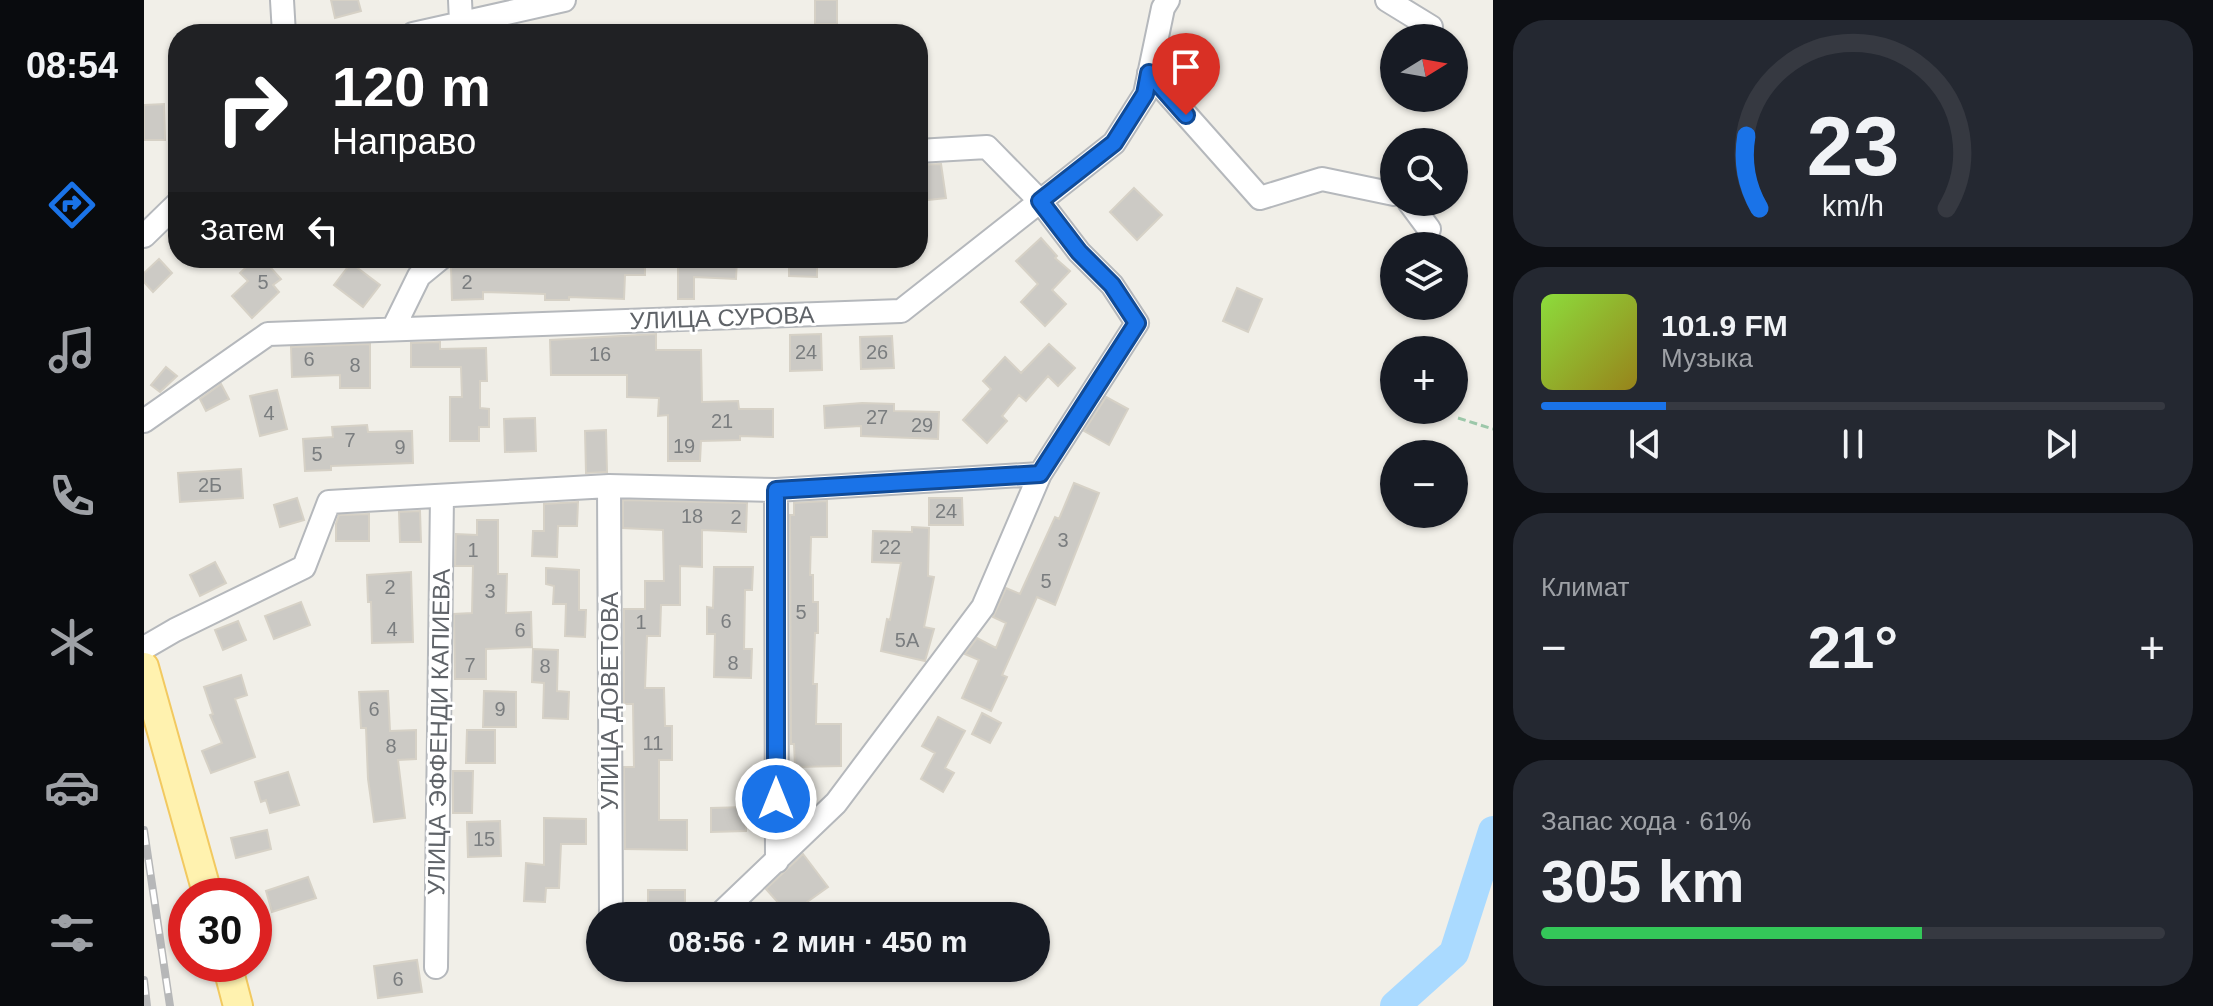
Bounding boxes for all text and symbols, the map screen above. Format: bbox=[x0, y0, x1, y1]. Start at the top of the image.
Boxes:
north arrow bbox=[1380, 24, 1468, 112]
map controls bbox=[1380, 24, 1468, 528]
pin bbox=[1152, 33, 1220, 115]
text: 08:54 bbox=[26, 45, 118, 86]
icon: arrive bbox=[1164, 45, 1208, 89]
text: 120 m bbox=[332, 55, 491, 118]
icon: right bbox=[200, 56, 304, 160]
text: 23 bbox=[1807, 100, 1899, 193]
text: Направо bbox=[332, 121, 476, 162]
button: search bbox=[1380, 128, 1468, 216]
icon: directions bbox=[44, 177, 100, 233]
text: km/h bbox=[1822, 190, 1884, 222]
icon: left bbox=[301, 208, 345, 252]
text: Затем bbox=[200, 213, 285, 246]
button: layers bbox=[1380, 232, 1468, 320]
house number: 5 bbox=[257, 271, 269, 293]
house number: 2 bbox=[461, 271, 473, 293]
street label: УЛИЦА СУРОВА bbox=[629, 301, 815, 334]
text: 101.9 FM bbox=[1661, 309, 1788, 342]
icon: music bbox=[44, 322, 100, 378]
button: + bbox=[1380, 336, 1468, 424]
house number: 24 bbox=[795, 341, 817, 363]
house number: 26 bbox=[866, 341, 888, 363]
house number: 16 bbox=[589, 343, 611, 365]
text: Музыка bbox=[1661, 343, 1753, 373]
house number: 6 bbox=[303, 348, 315, 370]
house number: 8 bbox=[349, 354, 361, 376]
house number: 4 bbox=[263, 402, 275, 424]
house number: 27 bbox=[866, 406, 888, 428]
house number: 21 bbox=[711, 410, 733, 432]
house number: 29 bbox=[911, 414, 933, 436]
icon: previous bbox=[1623, 422, 1667, 466]
icon: pause bbox=[1831, 422, 1875, 466]
icon: next bbox=[2039, 422, 2083, 466]
house number: 7 bbox=[344, 429, 356, 451]
house number: 19 bbox=[673, 435, 695, 457]
house number: 9 bbox=[394, 436, 406, 458]
button: − bbox=[1380, 440, 1468, 528]
house number: 5 bbox=[311, 443, 323, 465]
icon: phone bbox=[44, 468, 100, 524]
house number: 2Б bbox=[198, 474, 222, 496]
house number: 24 bbox=[935, 500, 957, 522]
house number: 18 bbox=[681, 505, 703, 527]
house number: 2 bbox=[730, 506, 742, 528]
house number: 3 bbox=[1057, 529, 1069, 551]
house number: 22 bbox=[879, 536, 901, 558]
house number: 1 bbox=[467, 539, 479, 561]
street label: УЛИЦА ЭФФЕНДИ КАПИЕВА bbox=[422, 568, 455, 895]
house number: 5 bbox=[1040, 570, 1052, 592]
text: Климат bbox=[1541, 572, 1630, 602]
house number: 2 bbox=[384, 576, 396, 598]
house number: 3 bbox=[484, 580, 496, 602]
street label: УЛИЦА ДОВЕТОВА bbox=[596, 592, 623, 810]
house number: 5 bbox=[795, 601, 807, 623]
house number: 6 bbox=[720, 610, 732, 632]
house number: 1 bbox=[635, 611, 647, 633]
icon: climate bbox=[44, 614, 100, 670]
text: 21° bbox=[1808, 614, 1898, 681]
house number: 4 bbox=[386, 618, 398, 640]
house number: 6 bbox=[514, 619, 526, 641]
text: − bbox=[1541, 623, 1567, 672]
text: + bbox=[2139, 623, 2165, 672]
house number: 5А bbox=[895, 629, 920, 651]
house number: 8 bbox=[727, 652, 739, 674]
house number: 7 bbox=[464, 654, 476, 676]
house number: 8 bbox=[539, 655, 551, 677]
house number: 6 bbox=[368, 698, 380, 720]
house number: 9 bbox=[494, 698, 506, 720]
house number: 11 bbox=[643, 732, 663, 754]
house number: 8 bbox=[385, 735, 397, 757]
position arrow bbox=[734, 757, 818, 841]
icon: car bbox=[44, 759, 100, 815]
text: Запас хода · 61% bbox=[1541, 806, 1751, 836]
house number: 15 bbox=[473, 828, 495, 850]
text: 305 km bbox=[1541, 848, 1745, 915]
speed limit sign: 30 bbox=[168, 878, 272, 982]
icon: filters bbox=[44, 905, 100, 961]
text: 08:56 · 2 мин · 450 m bbox=[669, 925, 967, 958]
house number: 6 bbox=[392, 968, 404, 990]

